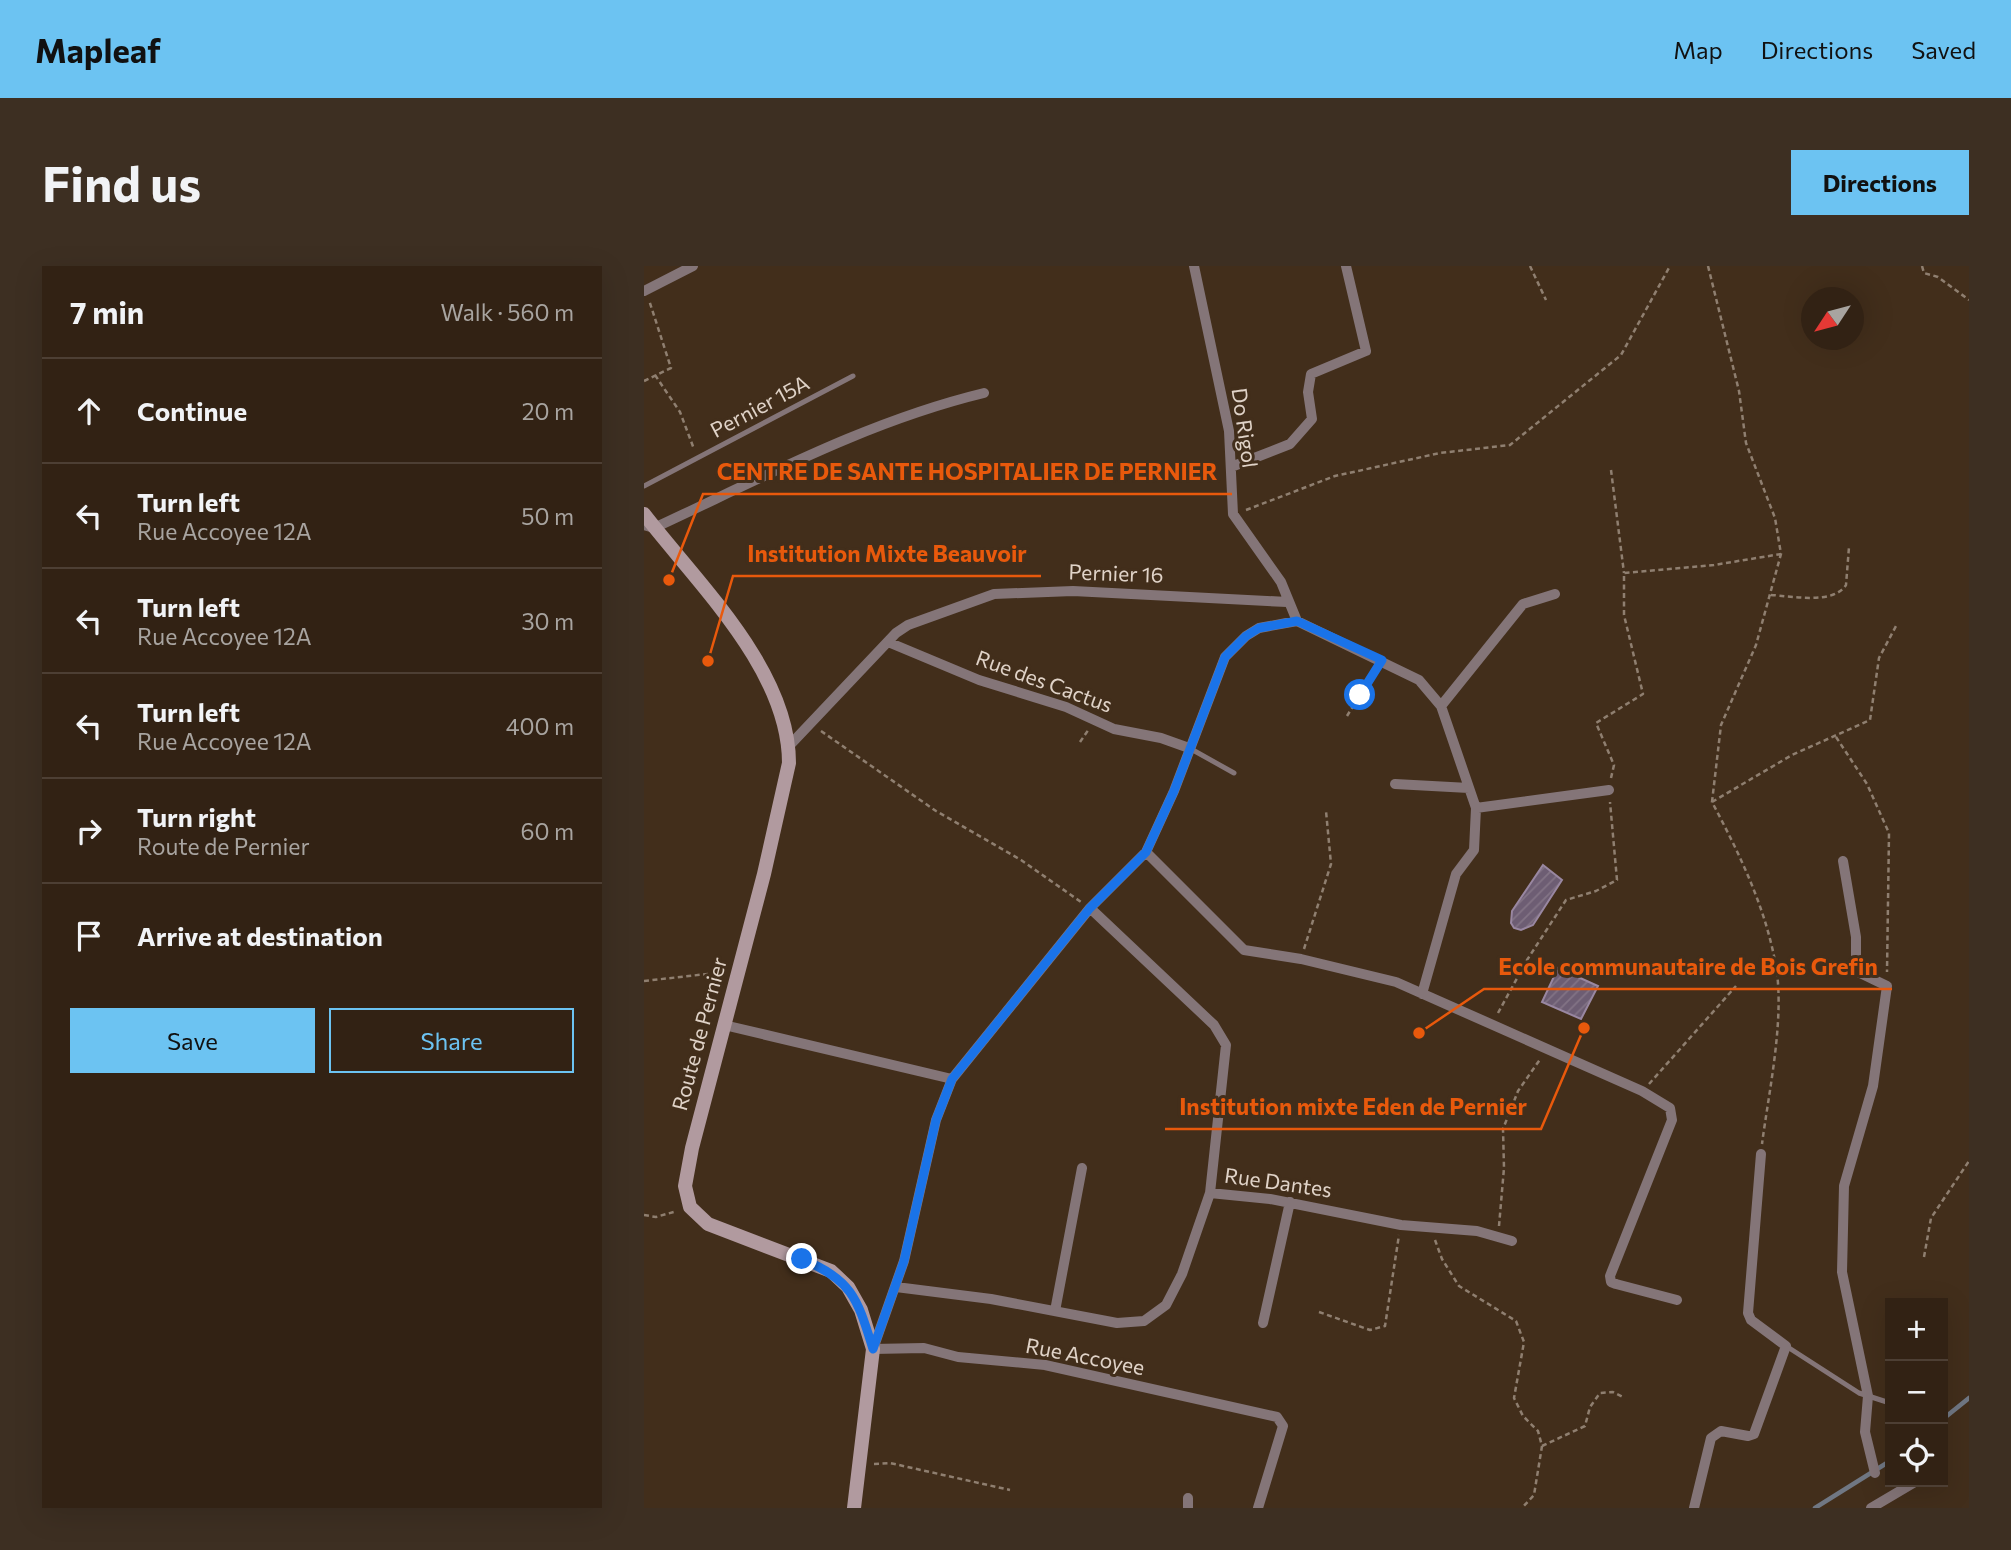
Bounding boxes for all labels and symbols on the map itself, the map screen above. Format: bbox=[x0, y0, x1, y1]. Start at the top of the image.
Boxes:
north arrow bbox=[1801, 287, 1864, 350]
street label: Pernier 15A bbox=[706, 369, 813, 442]
street label: Do Rigol bbox=[1228, 386, 1263, 469]
callout: CENTRE DE SANTE HOSPITALIER DE PERNIER bbox=[703, 450, 1232, 494]
text: CENTRE DE SANTE HOSPITALIER DE PERNIER bbox=[717, 457, 1217, 485]
callout: Institution Mixte Beauvoir bbox=[733, 532, 1041, 576]
text: Institution Mixte Beauvoir bbox=[747, 539, 1027, 567]
street label: Pernier 16 bbox=[1068, 558, 1164, 587]
street label: Rue des Cactus bbox=[973, 644, 1116, 717]
route start bbox=[1344, 679, 1375, 710]
callout: Ecole communautaire de Bois Grefin bbox=[1484, 945, 1892, 989]
text: Ecole communautaire de Bois Grefin bbox=[1498, 952, 1878, 980]
street label: Route de Pernier bbox=[666, 954, 731, 1113]
callout: Institution mixte Eden de Pernier bbox=[1165, 1085, 1541, 1129]
text: Institution mixte Eden de Pernier bbox=[1179, 1092, 1527, 1120]
street label: Rue Dantes bbox=[1223, 1162, 1334, 1201]
route end bbox=[786, 1243, 817, 1274]
street label: Rue Accoyee bbox=[1024, 1332, 1147, 1379]

